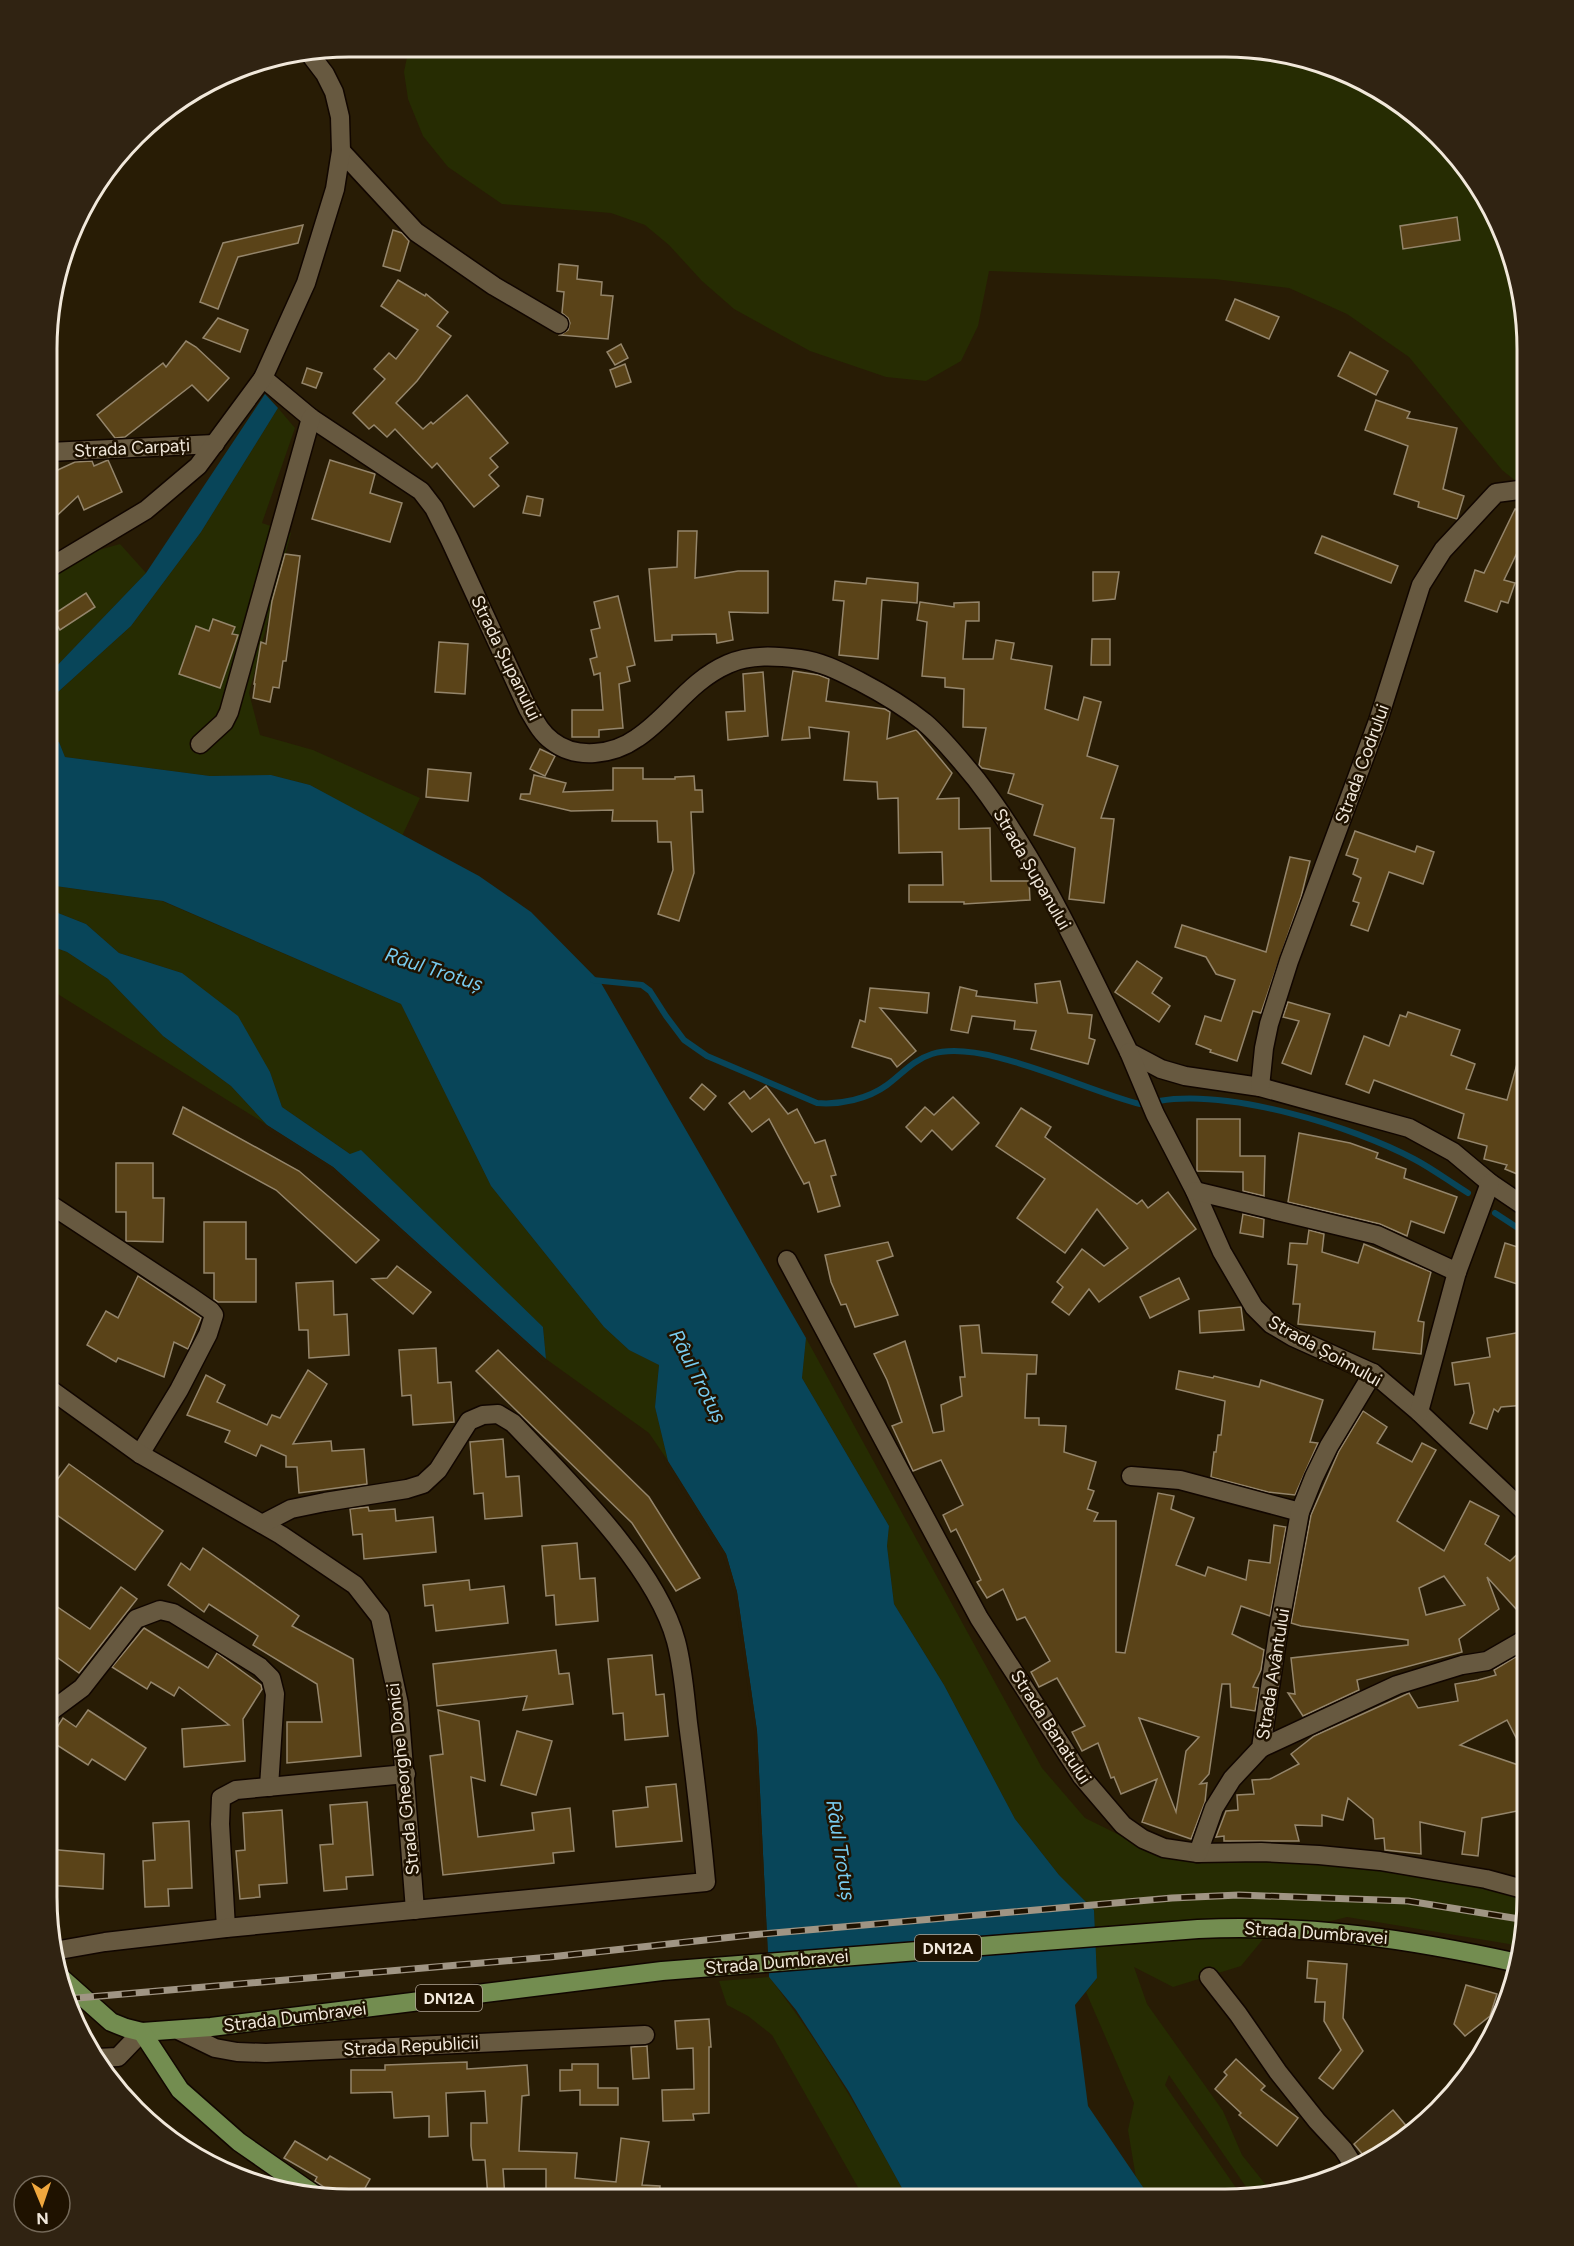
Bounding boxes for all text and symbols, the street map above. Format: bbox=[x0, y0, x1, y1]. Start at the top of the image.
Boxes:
street label: Strada Carpați bbox=[73, 434, 191, 462]
street label: Strada Șupanului bbox=[466, 592, 546, 724]
street label: Strada Codrului bbox=[1330, 701, 1394, 827]
street label: Strada Șupanului bbox=[988, 804, 1076, 934]
water label: Râul Trotuș bbox=[382, 942, 487, 996]
street label: Strada Șoimului bbox=[1264, 1311, 1386, 1391]
water label: Râul Trotuș bbox=[664, 1325, 732, 1427]
street label: Strada Avântului bbox=[1252, 1607, 1294, 1741]
street label: Strada Banatului bbox=[1006, 1666, 1096, 1788]
street label: Strada Gheorghe Donici bbox=[382, 1682, 424, 1876]
water label: Râul Trotuș bbox=[821, 1798, 861, 1903]
street label: Strada Dumbravei bbox=[1243, 1917, 1389, 1949]
road number: DN12A bbox=[915, 1935, 981, 1961]
street label: Strada Dumbravei bbox=[704, 1945, 850, 1979]
road number: DN12A bbox=[416, 1985, 482, 2011]
street label: Strada Dumbravei bbox=[222, 1997, 368, 2037]
street label: Strada Republicii bbox=[343, 2031, 479, 2061]
north arrow bbox=[12, 2174, 72, 2234]
text: N bbox=[36, 2209, 49, 2228]

